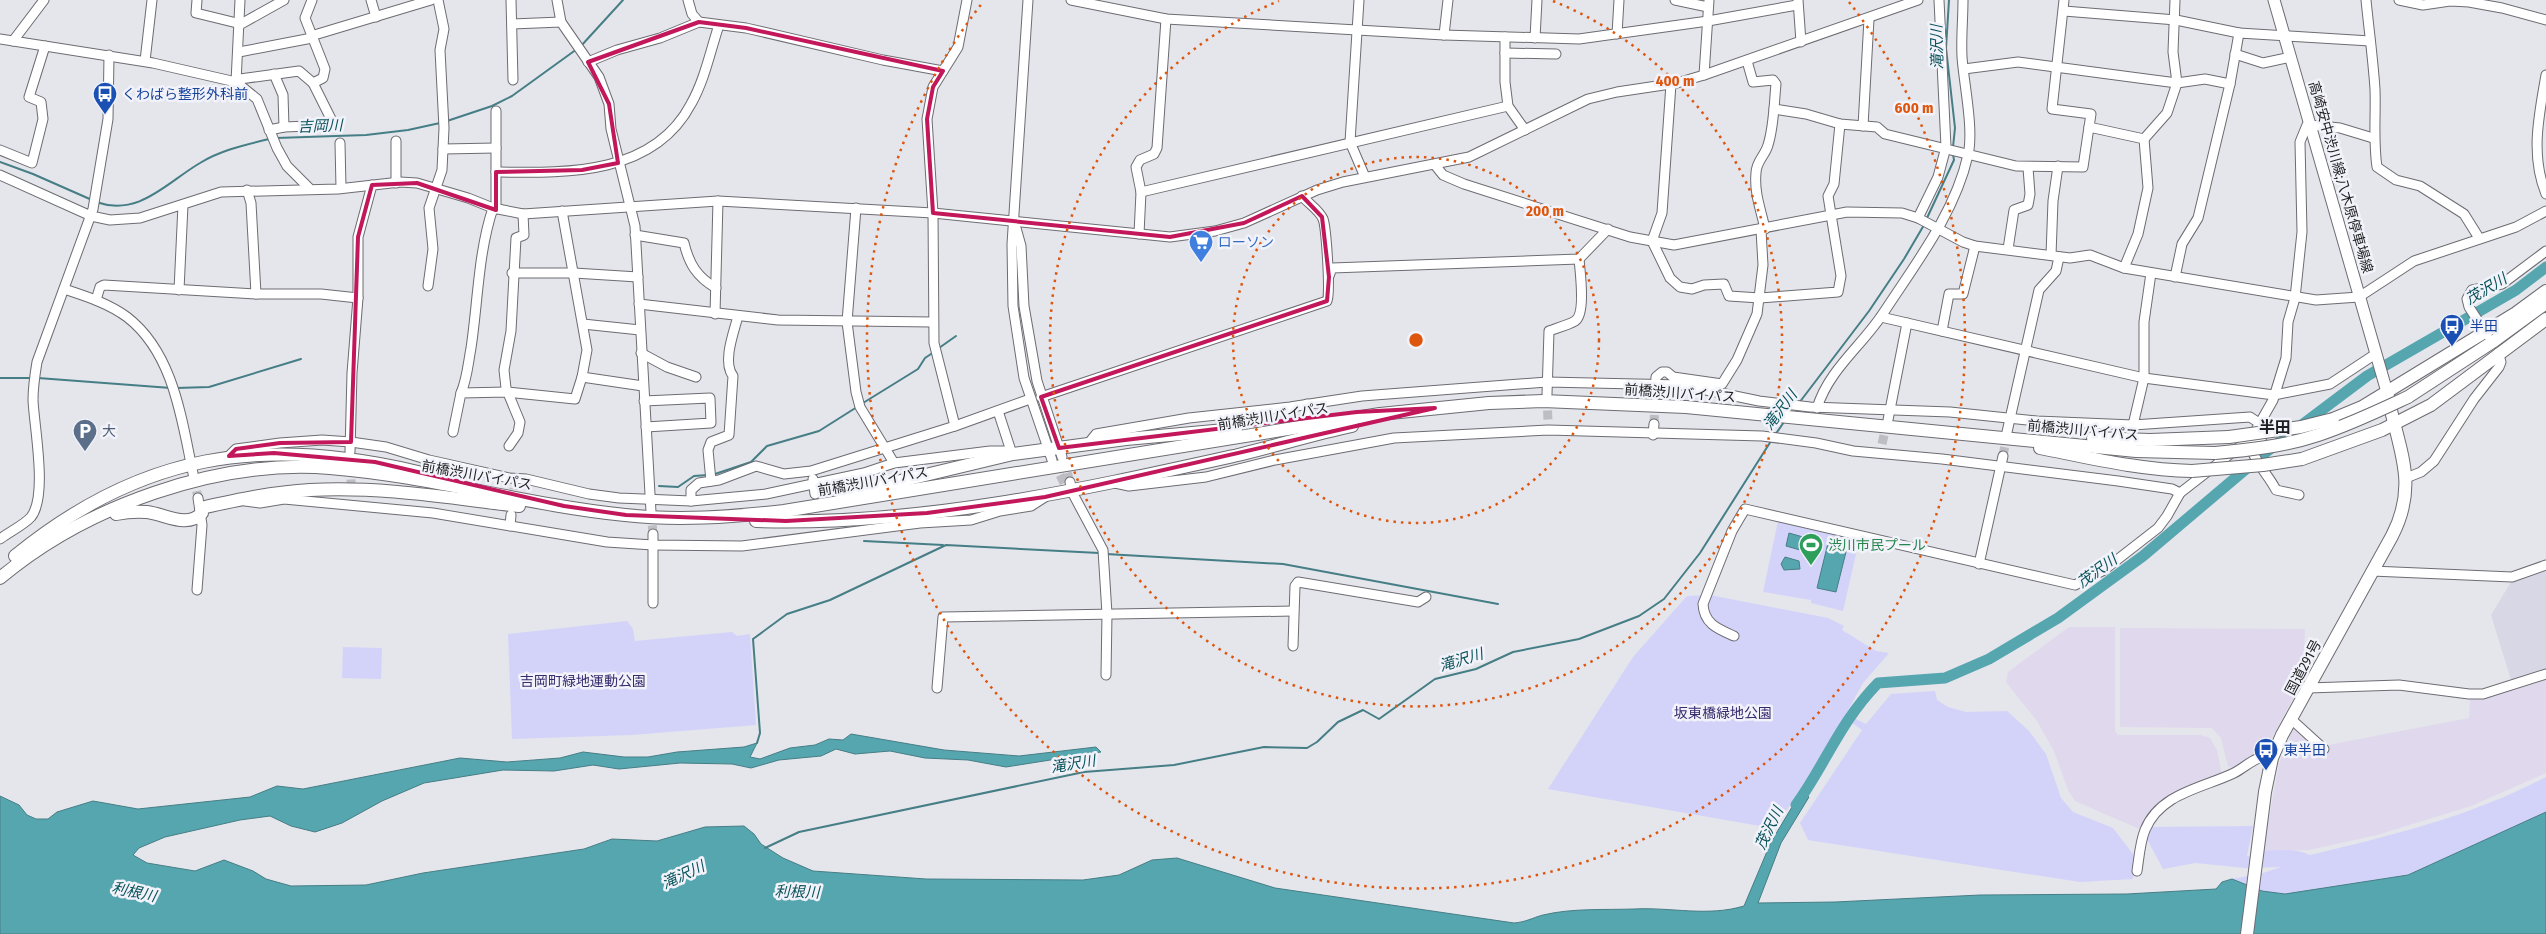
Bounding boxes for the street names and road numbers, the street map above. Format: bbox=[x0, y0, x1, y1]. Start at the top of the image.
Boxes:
street label: 高崎安中渋川線;八木原停車場線 bbox=[2305, 79, 2376, 275]
street label: 前橋渋川バイパス bbox=[1624, 381, 1736, 406]
street label: 前橋渋川バイパス bbox=[1217, 399, 1330, 434]
street label: 前橋渋川バイパス bbox=[2027, 417, 2139, 444]
street label: 前橋渋川バイパス bbox=[420, 457, 533, 494]
street label: 前橋渋川バイパス bbox=[817, 463, 930, 500]
street label: 国道291号 bbox=[2282, 637, 2325, 698]

